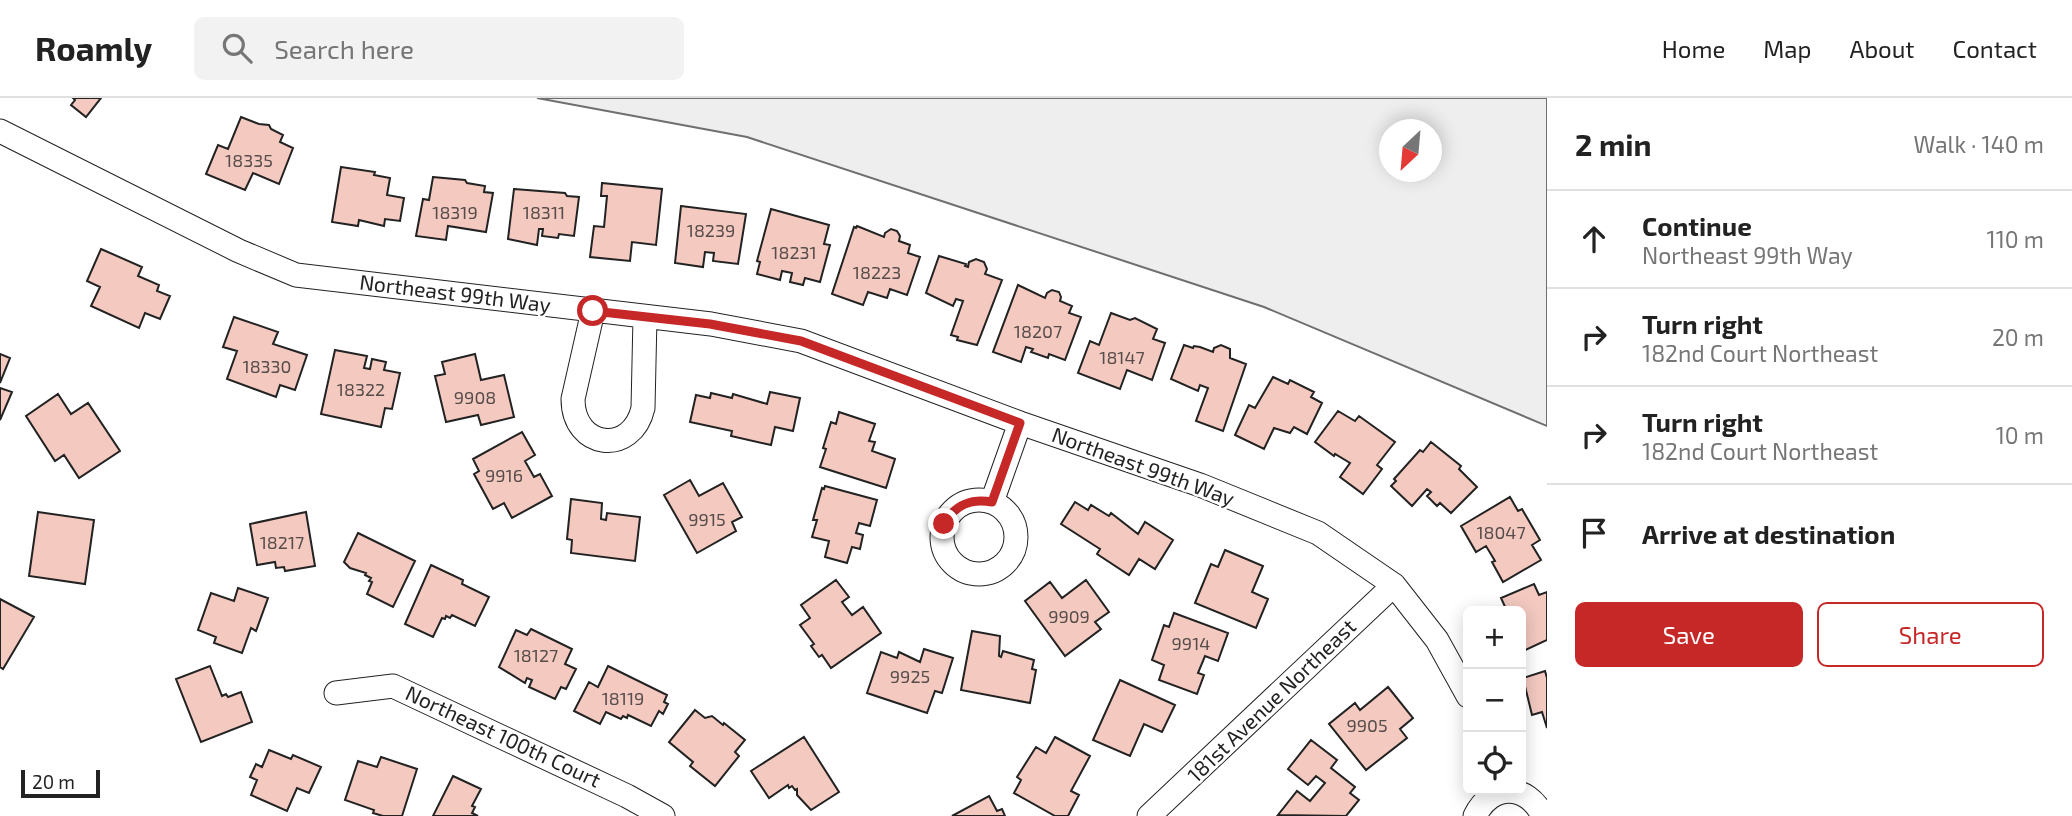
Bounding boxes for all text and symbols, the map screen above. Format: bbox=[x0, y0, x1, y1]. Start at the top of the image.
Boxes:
search box bbox=[194, 17, 684, 80]
text: Roamly bbox=[35, 28, 152, 68]
icon: search bbox=[218, 29, 256, 67]
text: Search here bbox=[274, 33, 414, 64]
text: Home bbox=[1662, 34, 1725, 63]
text: Map bbox=[1763, 34, 1811, 63]
text: About bbox=[1849, 34, 1915, 63]
text: Contact bbox=[1953, 34, 2037, 63]
north arrow bbox=[1379, 119, 1442, 182]
text: 2 min bbox=[1575, 126, 1652, 162]
text: Walk · 140 m bbox=[1913, 130, 2044, 158]
house number: 18335 bbox=[225, 149, 273, 171]
house number: 18319 bbox=[432, 201, 478, 223]
house number: 18311 bbox=[523, 201, 565, 223]
text: Continue bbox=[1642, 210, 1752, 241]
house number: 18239 bbox=[687, 219, 735, 241]
icon: ahead bbox=[1575, 220, 1613, 258]
text: 110 m bbox=[1987, 225, 2044, 253]
house number: 18231 bbox=[771, 241, 817, 263]
text: Northeast 99th Way bbox=[1642, 241, 1853, 269]
house number: 18223 bbox=[853, 261, 901, 283]
street label: Northeast 99th Way bbox=[358, 268, 552, 317]
route start bbox=[577, 295, 608, 326]
text: Turn right bbox=[1642, 308, 1763, 339]
icon: right bbox=[1575, 318, 1613, 356]
house number: 18207 bbox=[1014, 320, 1062, 342]
text: 20 m bbox=[1992, 323, 2044, 351]
text: 182nd Court Northeast bbox=[1642, 339, 1878, 367]
house number: 18147 bbox=[1099, 346, 1145, 368]
house number: 18330 bbox=[243, 355, 291, 377]
house number: 18322 bbox=[337, 378, 385, 400]
house number: 9908 bbox=[454, 386, 496, 408]
text: Turn right bbox=[1642, 406, 1763, 437]
icon: right bbox=[1575, 416, 1613, 454]
street label: Northeast 99th Way bbox=[1049, 421, 1238, 510]
text: 10 m bbox=[1996, 421, 2044, 449]
text: 182nd Court Northeast bbox=[1642, 437, 1878, 465]
house number: 9916 bbox=[485, 464, 523, 486]
house number: 9915 bbox=[688, 508, 726, 530]
route end bbox=[928, 508, 959, 539]
icon: arrive bbox=[1575, 514, 1613, 552]
text: Arrive at destination bbox=[1642, 518, 1895, 549]
house number: 18047 bbox=[1476, 521, 1526, 543]
house number: 18217 bbox=[260, 531, 304, 553]
button: Save bbox=[1575, 602, 1803, 667]
button: Share bbox=[1817, 602, 2044, 667]
house number: 9909 bbox=[1048, 605, 1090, 627]
map controls bbox=[1463, 606, 1526, 795]
button: + bbox=[1463, 606, 1526, 669]
street label: 181st Avenue Northeast bbox=[1182, 613, 1360, 787]
house number: 9914 bbox=[1172, 632, 1210, 654]
house number: 18127 bbox=[514, 644, 558, 666]
house number: 9925 bbox=[890, 665, 930, 687]
button: − bbox=[1463, 669, 1526, 732]
street label: Northeast 100th Court bbox=[402, 679, 605, 792]
house number: 18119 bbox=[602, 687, 644, 709]
house number: 9905 bbox=[1346, 714, 1388, 736]
button: locate bbox=[1463, 732, 1526, 795]
scale bar bbox=[21, 767, 100, 799]
text: 20 m bbox=[32, 770, 75, 793]

